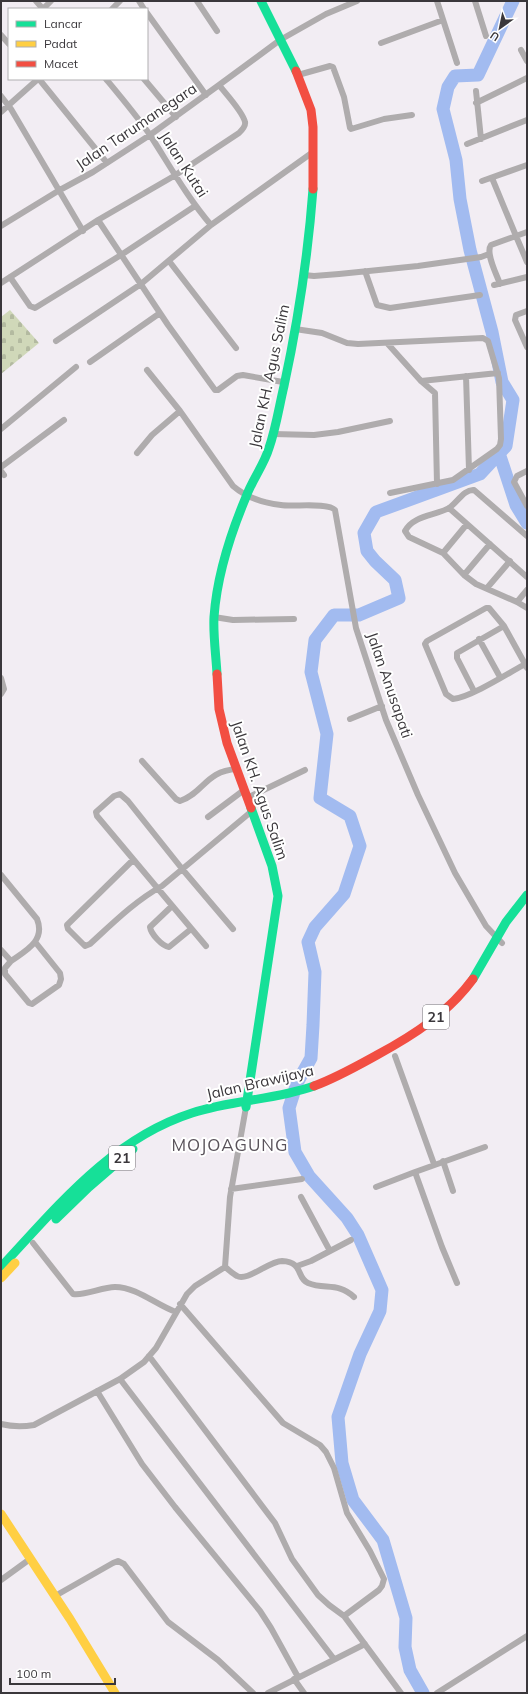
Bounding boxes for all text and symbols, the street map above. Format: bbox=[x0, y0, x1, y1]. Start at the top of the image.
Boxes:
legend bbox=[8, 8, 148, 80]
north arrow bbox=[480, 8, 520, 48]
text: Lancar bbox=[44, 16, 83, 31]
text: U bbox=[487, 28, 502, 44]
text: Padat bbox=[44, 36, 77, 51]
text: Macet bbox=[44, 56, 78, 71]
street label: Jalan Tarumanegara bbox=[72, 78, 200, 174]
street label: Jalan Kutai bbox=[156, 127, 212, 201]
street label: Jalan KH. Agus Salim bbox=[245, 303, 293, 449]
street label: Jalan Anusapati bbox=[363, 629, 417, 741]
street label: Jalan KH. Agus Salim bbox=[227, 718, 293, 862]
road number: 21 bbox=[423, 1005, 449, 1029]
street label: Jalan Brawijaya bbox=[204, 1060, 316, 1104]
district label: MOJOAGUNG bbox=[172, 1134, 288, 1156]
road number: 21 bbox=[109, 1146, 135, 1170]
scale bar bbox=[10, 1660, 115, 1686]
text: 100 m bbox=[16, 1666, 51, 1681]

